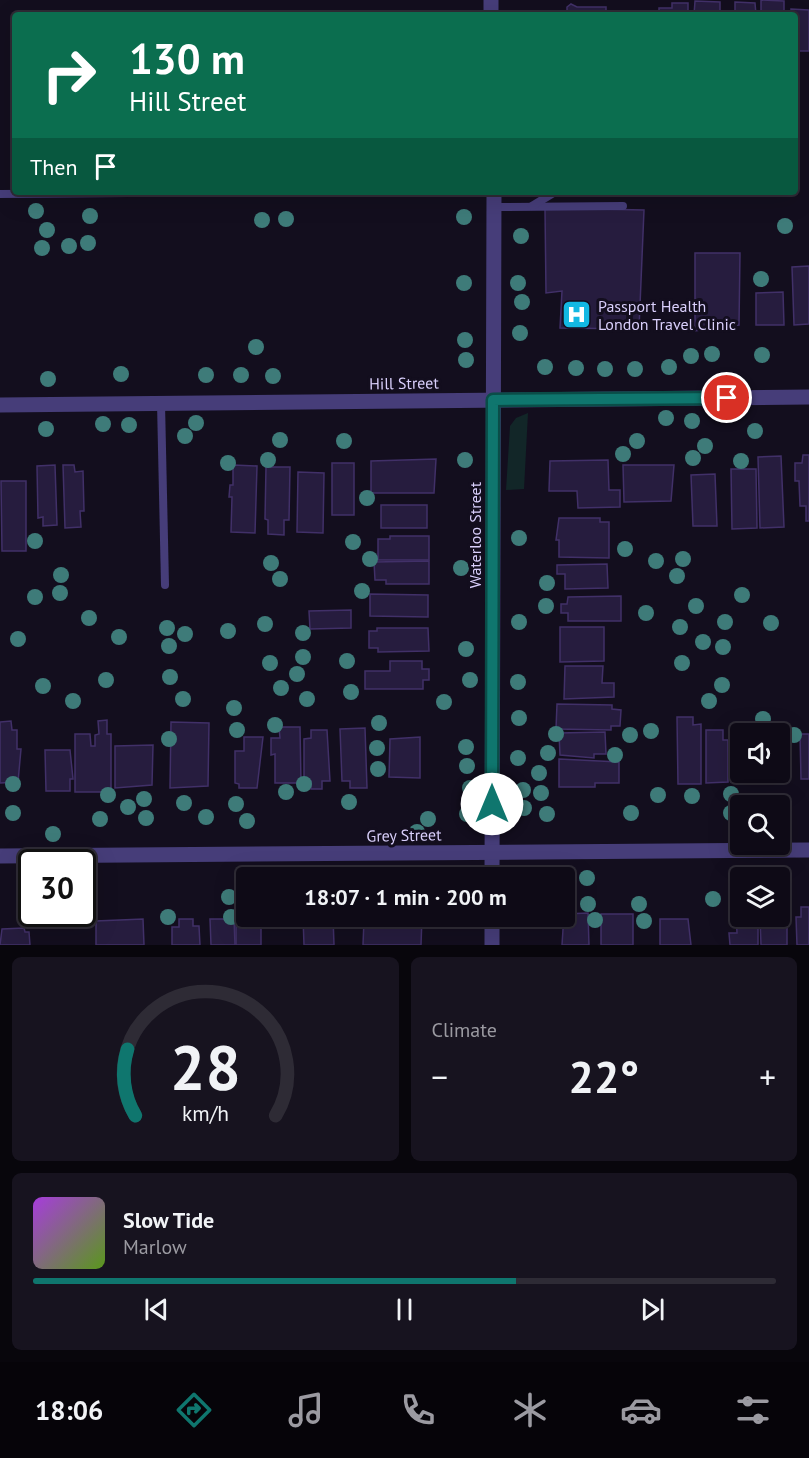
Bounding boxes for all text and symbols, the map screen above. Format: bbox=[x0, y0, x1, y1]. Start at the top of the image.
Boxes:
text: 130 m bbox=[129, 31, 245, 86]
icon: right bbox=[30, 36, 108, 114]
text: Hill Street bbox=[129, 84, 246, 118]
icon: arrive bbox=[89, 150, 122, 183]
text: Then bbox=[30, 153, 77, 181]
place label: Passport Health London Travel Clinic bbox=[598, 296, 736, 334]
hospital icon: Passport Health London Travel Clinic bbox=[561, 299, 593, 331]
street label: Hill Street bbox=[369, 372, 439, 394]
pin bbox=[701, 372, 752, 423]
icon: arrive bbox=[710, 381, 743, 414]
street label: Waterloo Street bbox=[465, 481, 485, 588]
map controls bbox=[730, 723, 790, 927]
button: sound bbox=[730, 723, 790, 783]
position arrow bbox=[460, 772, 524, 836]
button: search bbox=[730, 795, 790, 855]
street label: Grey Street bbox=[366, 824, 442, 846]
speed limit sign: 30 bbox=[18, 849, 96, 927]
button: layers bbox=[730, 867, 790, 927]
text: 18:07 · 1 min · 200 m bbox=[304, 883, 507, 911]
text: Climate bbox=[432, 1017, 497, 1043]
text: 28 bbox=[170, 1026, 241, 1107]
text: 22° bbox=[568, 1047, 639, 1105]
text: − bbox=[432, 1055, 448, 1098]
text: + bbox=[759, 1055, 776, 1098]
text: km/h bbox=[182, 1099, 229, 1127]
text: Slow Tide bbox=[123, 1206, 214, 1234]
text: Marlow bbox=[123, 1234, 187, 1260]
icon: previous bbox=[140, 1293, 173, 1326]
icon: pause bbox=[388, 1293, 421, 1326]
icon: next bbox=[636, 1293, 669, 1326]
icon: directions bbox=[173, 1389, 215, 1431]
icon: music bbox=[285, 1389, 327, 1431]
icon: phone bbox=[397, 1389, 439, 1431]
icon: climate bbox=[509, 1389, 551, 1431]
icon: car bbox=[620, 1389, 662, 1431]
icon: filters bbox=[732, 1389, 774, 1431]
text: 18:06 bbox=[35, 1393, 103, 1427]

